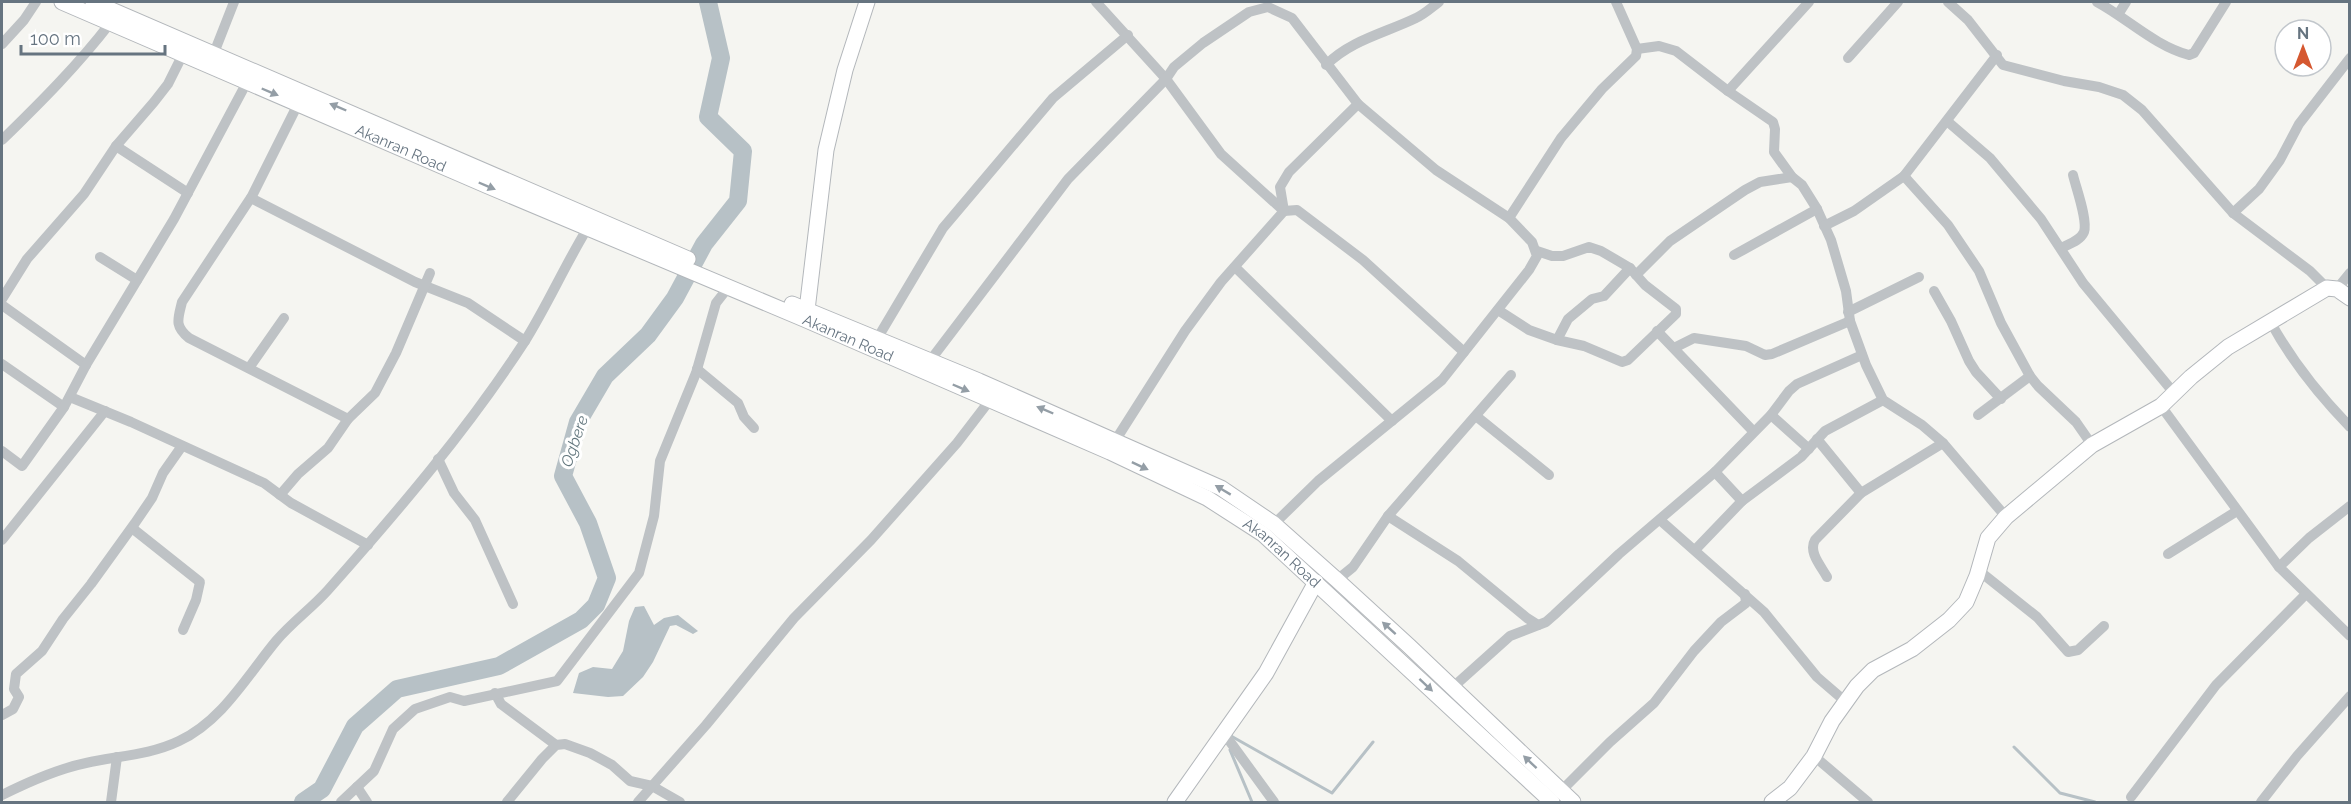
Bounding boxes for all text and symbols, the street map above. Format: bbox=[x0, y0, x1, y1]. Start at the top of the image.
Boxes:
scale bar bbox=[21, 18, 165, 56]
north arrow bbox=[2273, 18, 2333, 78]
text: N bbox=[2297, 24, 2309, 43]
text: 100 m bbox=[30, 28, 81, 49]
one-way arrow bbox=[261, 87, 279, 97]
one-way arrow bbox=[329, 102, 347, 112]
street label: Akanran Road bbox=[353, 121, 449, 176]
one-way arrow bbox=[478, 182, 496, 191]
street label: Akanran Road bbox=[800, 311, 896, 366]
one-way arrow bbox=[953, 383, 971, 393]
one-way arrow bbox=[1036, 405, 1054, 415]
water label: Ogbere bbox=[557, 413, 592, 469]
one-way arrow bbox=[1131, 462, 1148, 471]
one-way arrow bbox=[1215, 485, 1231, 496]
street label: Akanran Road bbox=[1240, 515, 1324, 592]
one-way arrow bbox=[1382, 622, 1397, 635]
one-way arrow bbox=[1418, 678, 1433, 692]
one-way arrow bbox=[1523, 756, 1538, 769]

